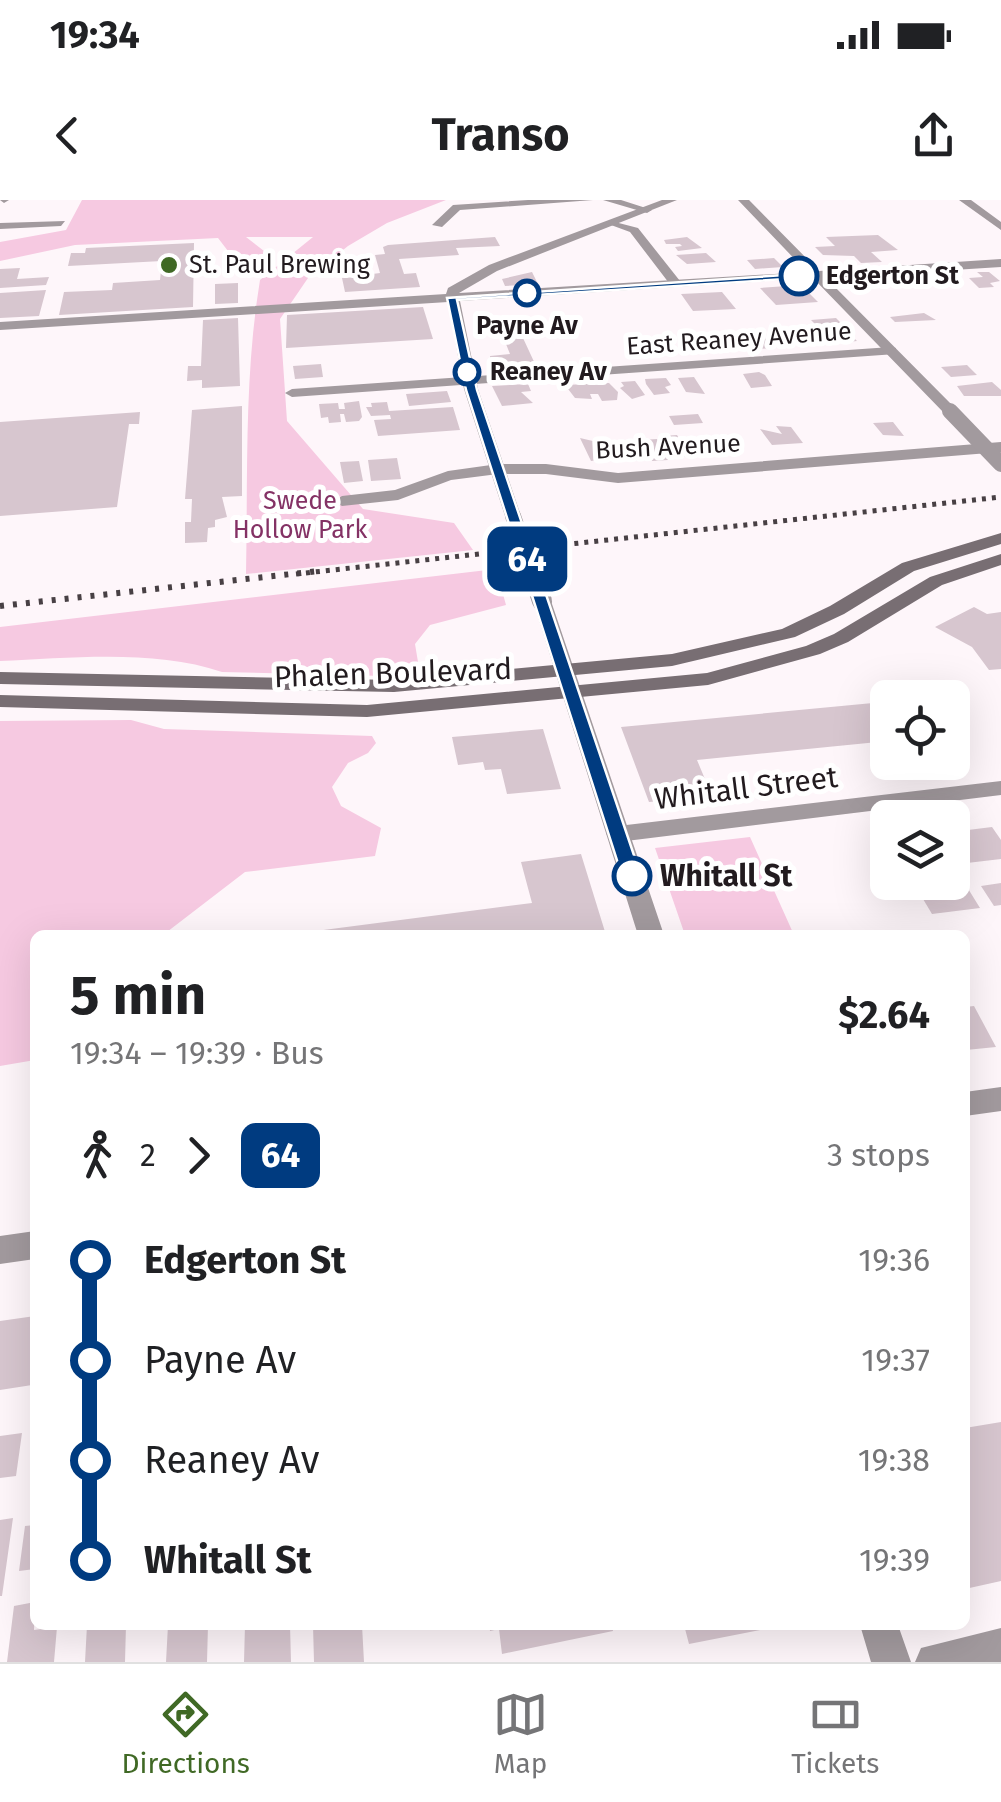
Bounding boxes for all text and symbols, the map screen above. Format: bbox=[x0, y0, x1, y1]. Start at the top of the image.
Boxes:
text: 19:34 bbox=[50, 12, 140, 58]
icon: back bbox=[40, 108, 95, 163]
text: Transo bbox=[431, 108, 570, 162]
icon: share bbox=[906, 108, 961, 163]
place label: St. Paul Brewing bbox=[189, 250, 370, 280]
marker: St. Paul Brewing bbox=[158, 254, 180, 276]
marker: Edgerton St bbox=[780, 257, 818, 295]
place label: Edgerton St bbox=[826, 261, 959, 291]
marker: Payne Av bbox=[514, 280, 540, 306]
place label: Payne Av bbox=[476, 311, 578, 341]
street label: East Reaney Avenue bbox=[625, 316, 853, 362]
place label: Reaney Av bbox=[490, 357, 607, 387]
marker: Reaney Av bbox=[454, 359, 480, 385]
street label: Bush Avenue bbox=[594, 428, 742, 466]
park label: Swede Hollow Park bbox=[233, 486, 367, 545]
line badge: 64 bbox=[482, 526, 572, 592]
text: 64 bbox=[507, 538, 547, 580]
street label: Phalen Boulevard bbox=[273, 651, 513, 695]
map controls bbox=[870, 680, 970, 900]
button: locate bbox=[870, 680, 970, 780]
street label: Whitall Street bbox=[652, 759, 840, 817]
button: layers bbox=[870, 800, 970, 900]
marker: Whitall St bbox=[613, 857, 651, 895]
place label: Whitall St bbox=[660, 858, 793, 894]
text: 5 min bbox=[70, 963, 206, 1029]
text: $2.64 bbox=[838, 992, 930, 1038]
text: 19:34 – 19:39 · Bus bbox=[70, 1034, 324, 1072]
icon: walk bbox=[70, 1128, 125, 1183]
icon: forward bbox=[171, 1128, 226, 1183]
text: 64 bbox=[261, 1134, 300, 1176]
text: 2 bbox=[140, 1136, 156, 1174]
text: 3 stops bbox=[827, 1136, 930, 1174]
text: Edgerton St bbox=[144, 1237, 346, 1283]
text: 19:36 bbox=[858, 1241, 930, 1279]
text: Payne Av bbox=[144, 1337, 296, 1383]
text: 19:37 bbox=[861, 1341, 930, 1379]
text: Reaney Av bbox=[144, 1437, 320, 1483]
text: 19:38 bbox=[858, 1441, 930, 1479]
text: Whitall St bbox=[144, 1537, 311, 1583]
text: 19:39 bbox=[859, 1541, 930, 1579]
tab: Directions bbox=[122, 1687, 250, 1780]
tab: Map bbox=[493, 1687, 548, 1780]
tab: Tickets bbox=[791, 1687, 879, 1780]

